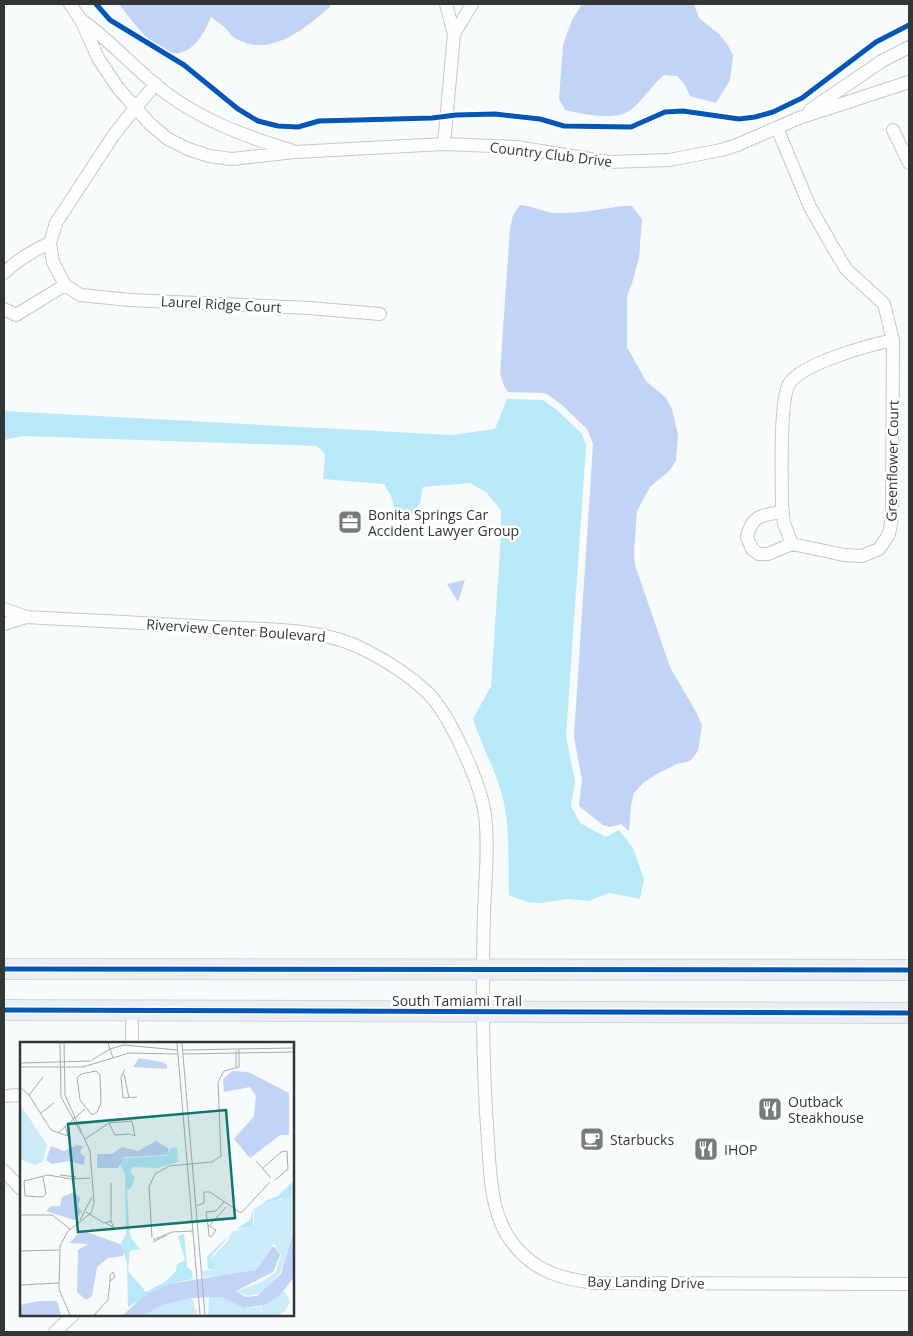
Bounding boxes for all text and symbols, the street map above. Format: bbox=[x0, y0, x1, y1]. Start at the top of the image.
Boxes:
street label: Country Club Drive bbox=[489, 137, 613, 171]
street label: Laurel Ridge Court bbox=[160, 291, 282, 317]
street label: Greenflower Court bbox=[881, 400, 903, 522]
place label: Bonita Springs Car Accident Lawyer Group bbox=[368, 505, 519, 540]
office icon: Bonita Springs Car Accident Lawyer Group bbox=[337, 509, 363, 535]
street label: Riverview Center Boulevard bbox=[146, 614, 326, 646]
street label: South Tamiami Trail bbox=[392, 991, 522, 1010]
inset map bbox=[20, 1042, 294, 1316]
place label: Outback Steakhouse bbox=[788, 1092, 864, 1127]
restaurant icon: Outback Steakhouse bbox=[757, 1096, 783, 1122]
cafe icon: Starbucks bbox=[579, 1126, 605, 1152]
place label: Starbucks bbox=[610, 1130, 674, 1149]
restaurant icon: IHOP bbox=[693, 1136, 719, 1162]
place label: IHOP bbox=[724, 1140, 758, 1159]
street label: Bay Landing Drive bbox=[587, 1271, 705, 1293]

